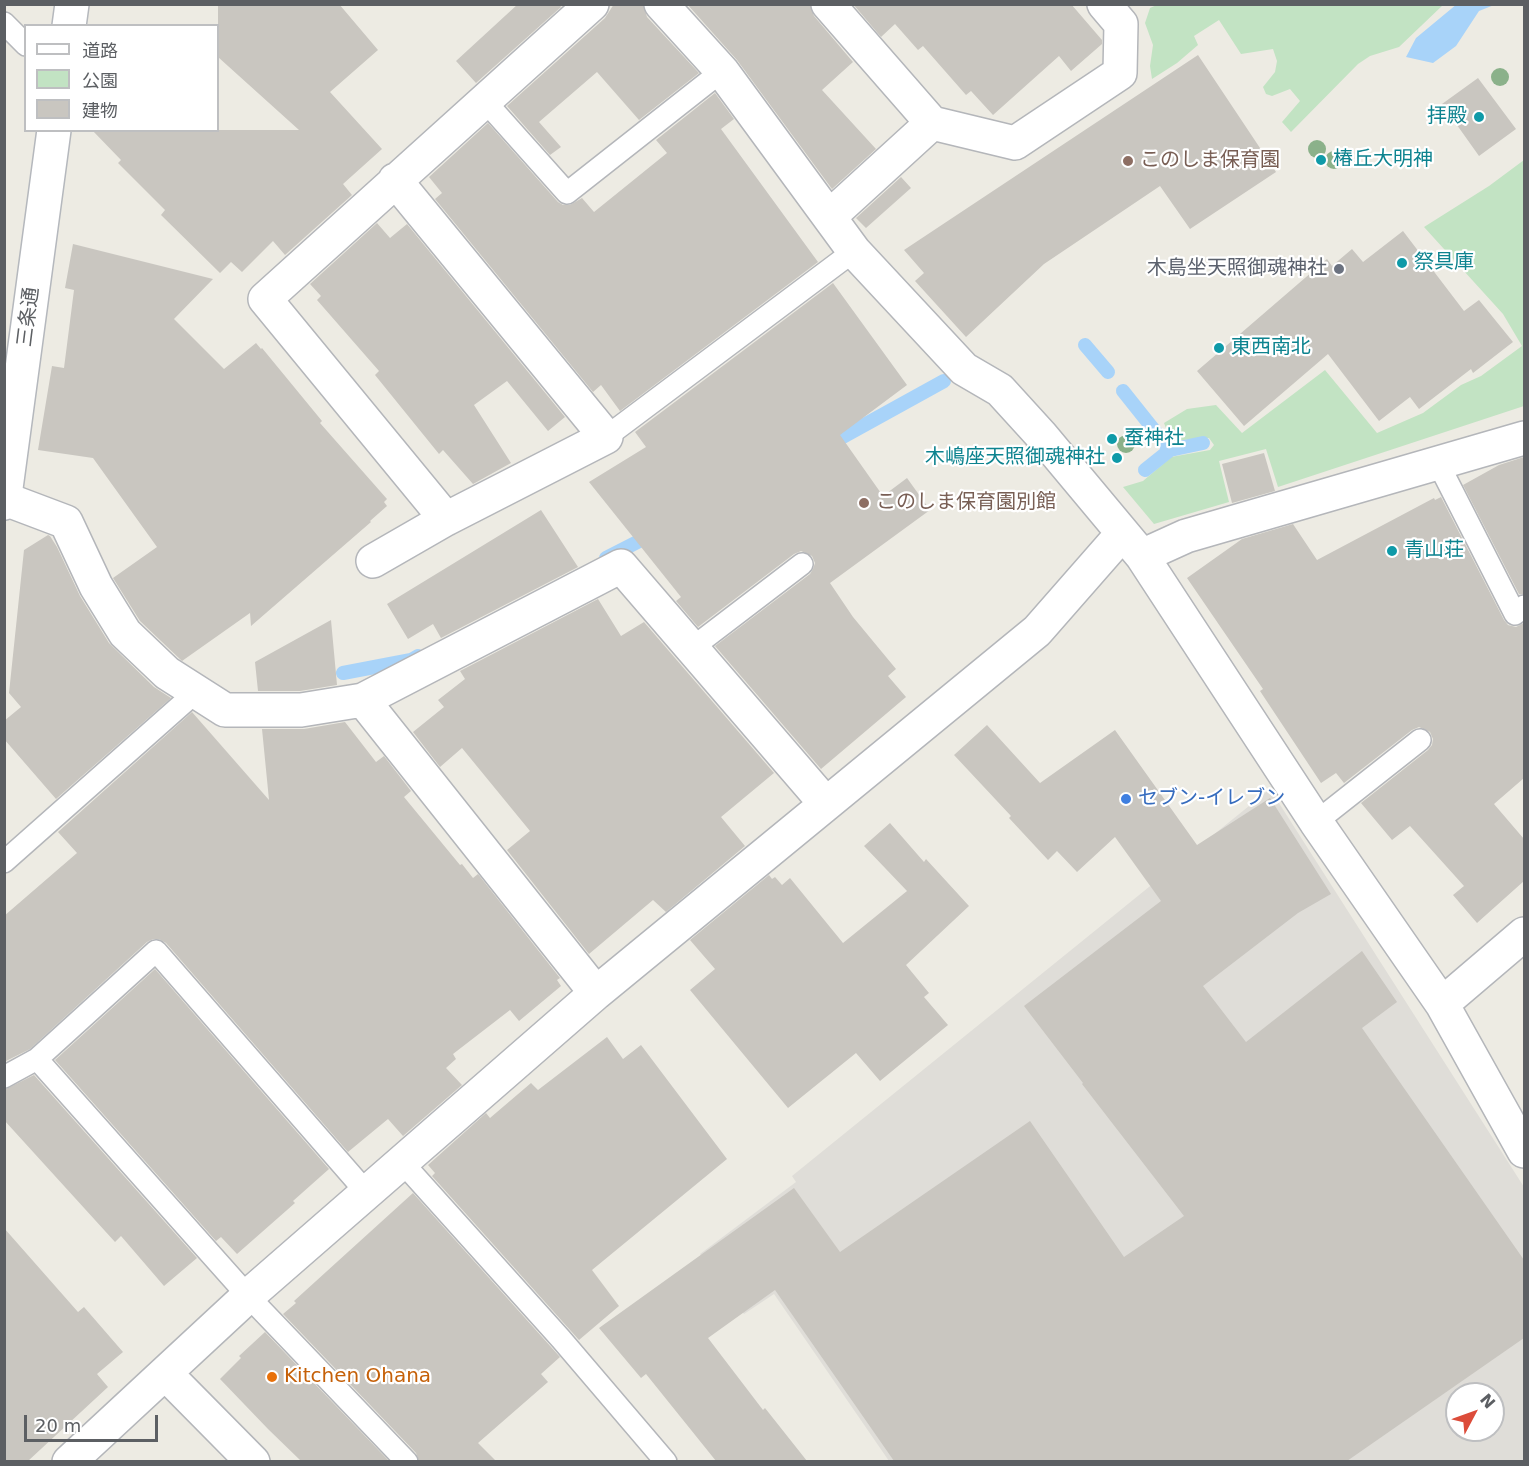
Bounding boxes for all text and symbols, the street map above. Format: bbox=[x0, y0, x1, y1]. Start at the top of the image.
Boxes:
legend bbox=[24, 24, 219, 132]
text: 道路 bbox=[82, 40, 118, 61]
text: 公園 bbox=[82, 70, 118, 91]
text: 建物 bbox=[82, 100, 118, 121]
place label: 拝殿 bbox=[1427, 105, 1467, 129]
marker: 拝殿 bbox=[1472, 110, 1486, 124]
place label: 椿丘大明神 bbox=[1333, 148, 1433, 172]
place label: このしま保育園 bbox=[1140, 149, 1280, 173]
marker: 椿丘大明神 bbox=[1314, 153, 1328, 167]
marker: このしま保育園 bbox=[1121, 154, 1135, 168]
place label: 祭具庫 bbox=[1414, 251, 1474, 275]
marker: 祭具庫 bbox=[1395, 256, 1409, 270]
place label: 木島坐天照御魂神社 bbox=[1147, 257, 1327, 281]
marker: 木島坐天照御魂神社 bbox=[1332, 262, 1346, 276]
street label: 三条通 bbox=[13, 286, 45, 348]
place label: 東西南北 bbox=[1231, 336, 1311, 360]
marker: 東西南北 bbox=[1212, 341, 1226, 355]
place label: 蚕神社 bbox=[1124, 427, 1184, 451]
marker: 蚕神社 bbox=[1105, 432, 1119, 446]
place label: 木嶋座天照御魂神社 bbox=[925, 446, 1105, 470]
marker: 木嶋座天照御魂神社 bbox=[1110, 451, 1124, 465]
place label: このしま保育園別館 bbox=[876, 491, 1056, 515]
marker: このしま保育園別館 bbox=[857, 496, 871, 510]
place label: 青山荘 bbox=[1404, 539, 1464, 563]
marker: 青山荘 bbox=[1385, 544, 1399, 558]
place label: セブン-イレブン bbox=[1138, 787, 1285, 811]
marker: セブン-イレブン bbox=[1119, 792, 1133, 806]
place label: Kitchen Ohana bbox=[284, 1365, 431, 1389]
marker: Kitchen Ohana bbox=[265, 1370, 279, 1384]
north arrow bbox=[1445, 1382, 1505, 1442]
text: N bbox=[1476, 1390, 1499, 1412]
scale bar bbox=[27, 1403, 160, 1441]
text: 20 m bbox=[35, 1415, 81, 1436]

